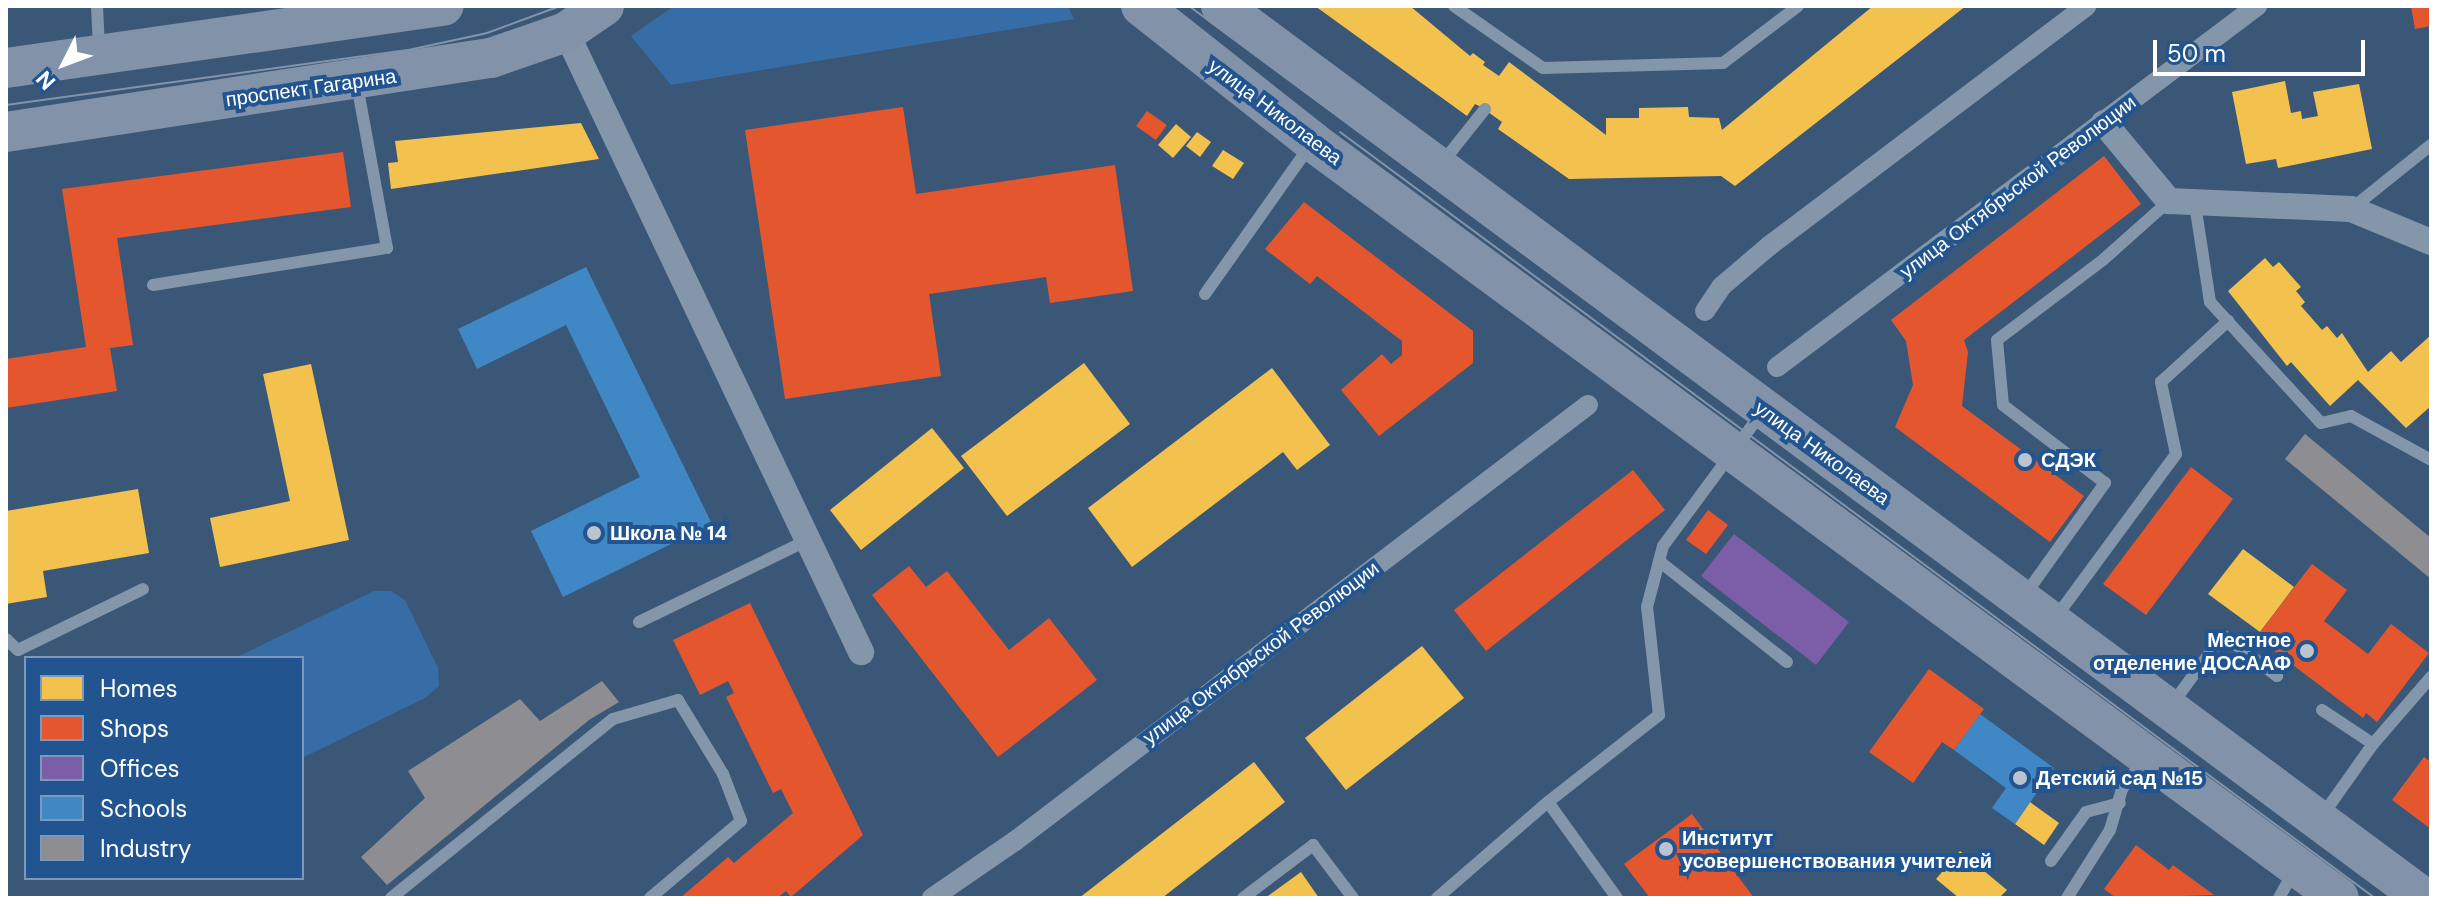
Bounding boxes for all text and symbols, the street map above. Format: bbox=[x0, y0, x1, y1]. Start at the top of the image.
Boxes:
north arrow bbox=[24, 24, 104, 104]
scale bar bbox=[2157, 24, 2369, 74]
text: 50 m bbox=[2167, 38, 2226, 69]
street label: улица Николаева bbox=[1203, 54, 1347, 170]
street label: проспект Гагарина bbox=[224, 64, 398, 112]
text: N bbox=[30, 65, 62, 96]
street label: улица Октябрьской Революции bbox=[1895, 90, 2141, 284]
street label: улица Николаева bbox=[1750, 396, 1894, 510]
place label: СДЭК bbox=[2041, 448, 2096, 472]
marker: СДЭК bbox=[2016, 451, 2034, 469]
place label: Школа № 14 bbox=[610, 521, 727, 545]
marker: Школа № 14 bbox=[585, 524, 603, 542]
street label: улица Октябрьской Революции bbox=[1138, 556, 1384, 750]
place label: Местное отделение ДОСААФ bbox=[2093, 628, 2291, 675]
marker: Местное отделение ДОСААФ bbox=[2298, 642, 2316, 660]
legend bbox=[24, 656, 304, 880]
text: Homes bbox=[100, 673, 178, 704]
text: Shops bbox=[100, 713, 169, 744]
text: Offices bbox=[100, 753, 180, 784]
place label: Детский сад №15 bbox=[2036, 766, 2203, 790]
marker: Детский сад №15 bbox=[2011, 769, 2029, 787]
text: Schools bbox=[100, 793, 187, 824]
place label: Институт усовершенствования учителей bbox=[1682, 826, 1992, 873]
text: Industry bbox=[100, 833, 191, 864]
marker: Институт усовершенствования учителей bbox=[1657, 840, 1675, 858]

